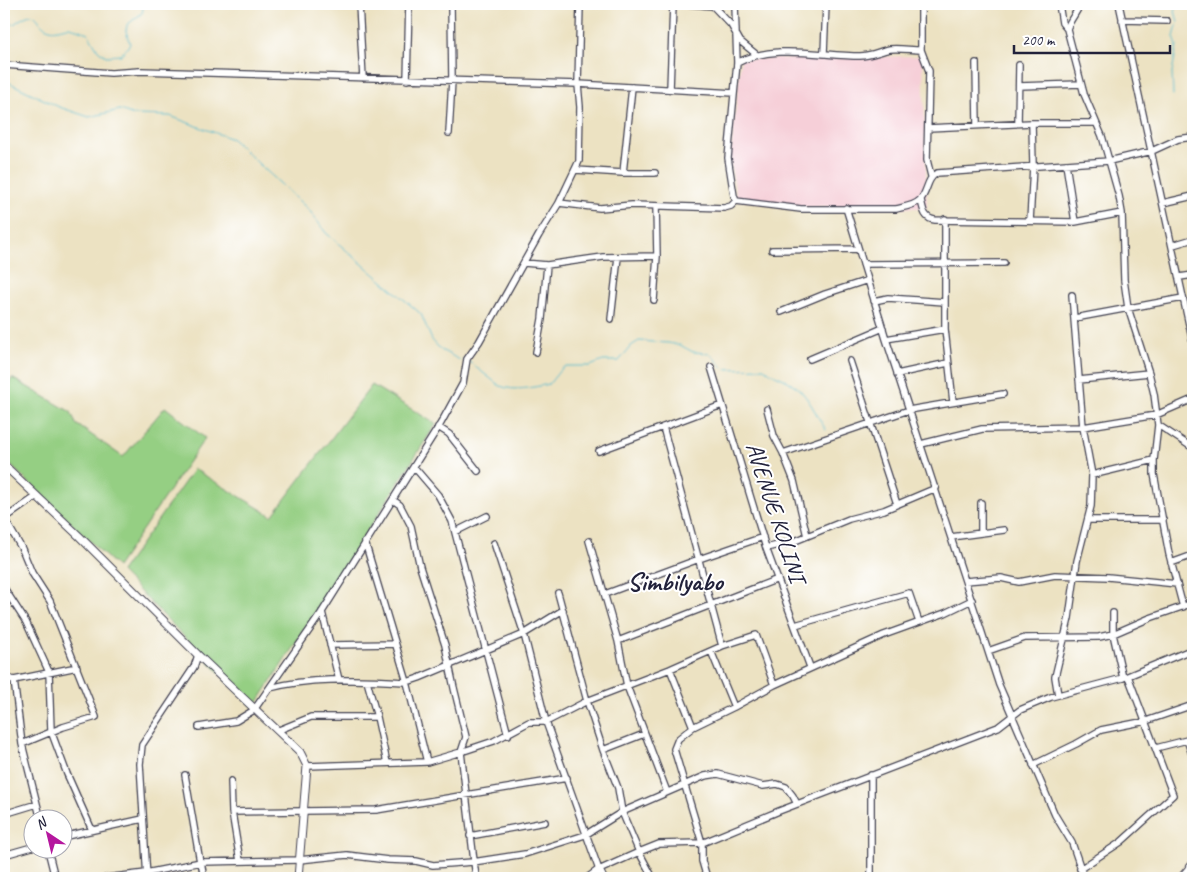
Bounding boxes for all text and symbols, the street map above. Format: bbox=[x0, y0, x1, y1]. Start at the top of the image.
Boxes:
scale bar bbox=[1014, 22, 1171, 54]
text: 200 m bbox=[1022, 31, 1056, 50]
street label: AVENUE KOLINI bbox=[739, 438, 814, 591]
district label: Simbilyabo bbox=[627, 565, 724, 598]
north arrow bbox=[22, 810, 72, 860]
text: N bbox=[32, 813, 51, 833]

